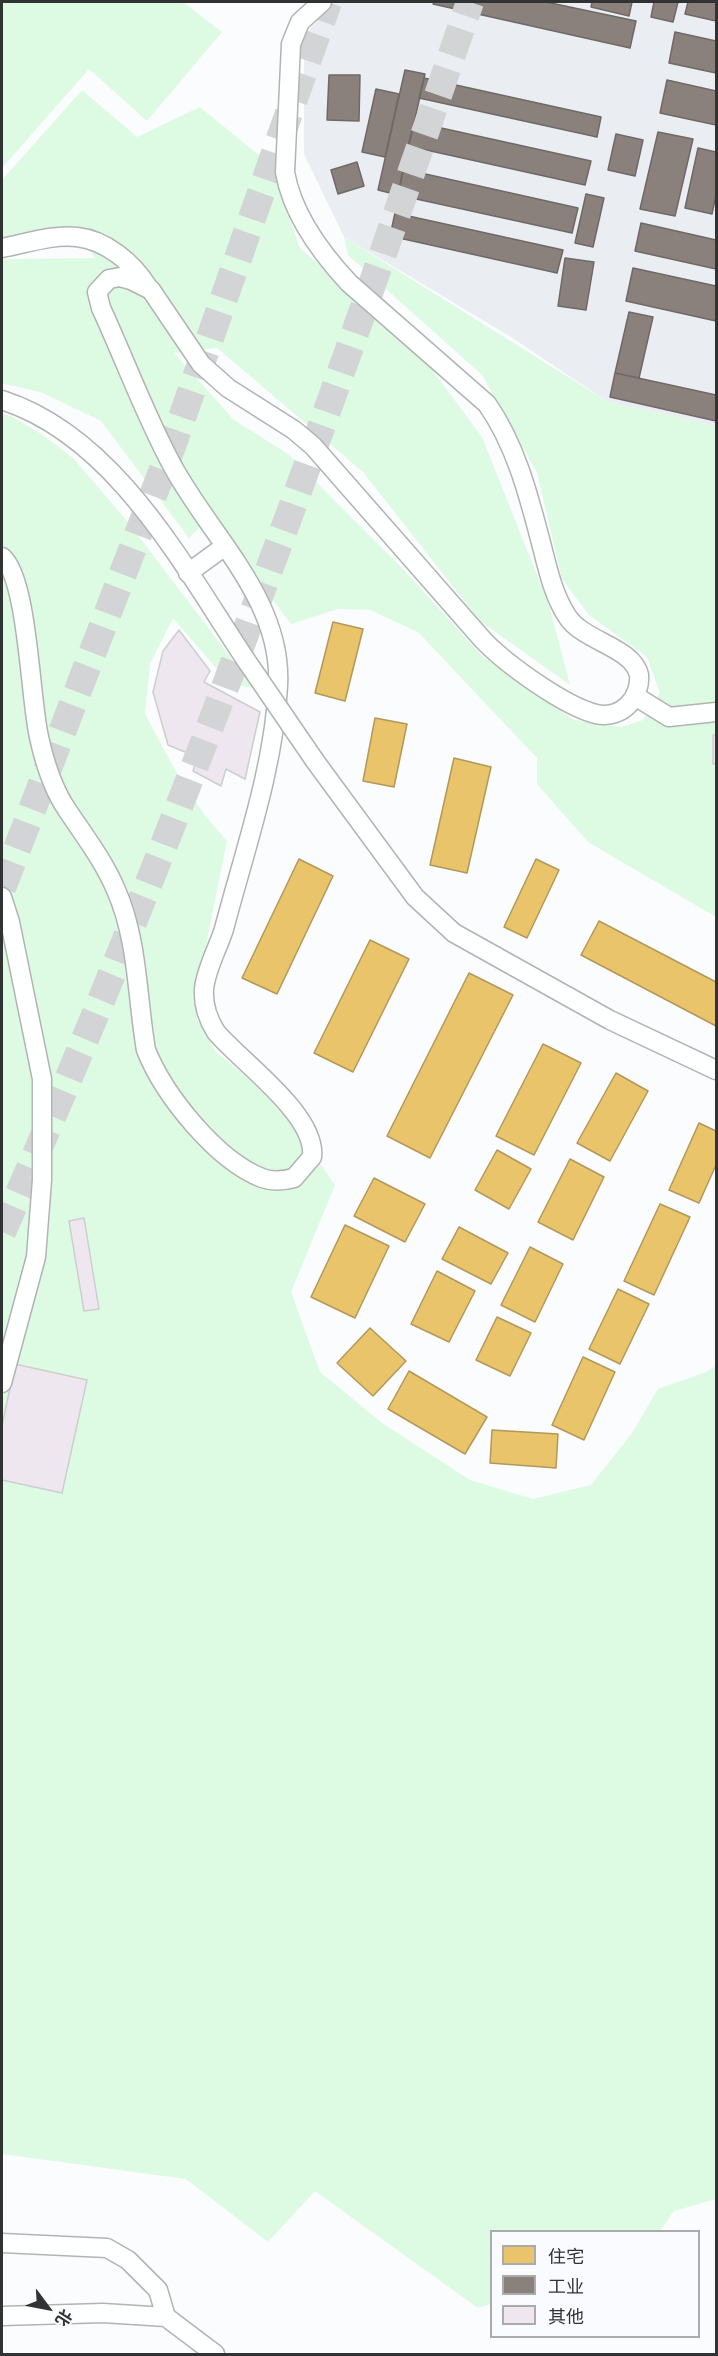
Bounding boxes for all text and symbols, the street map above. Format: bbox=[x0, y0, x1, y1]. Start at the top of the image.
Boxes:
legend bbox=[490, 2230, 700, 2338]
text: 住宅 bbox=[548, 2245, 584, 2268]
text: 工业 bbox=[548, 2275, 584, 2298]
north arrow bbox=[18, 2278, 78, 2338]
text: 北 bbox=[51, 2305, 77, 2330]
text: 其他 bbox=[548, 2305, 584, 2328]

